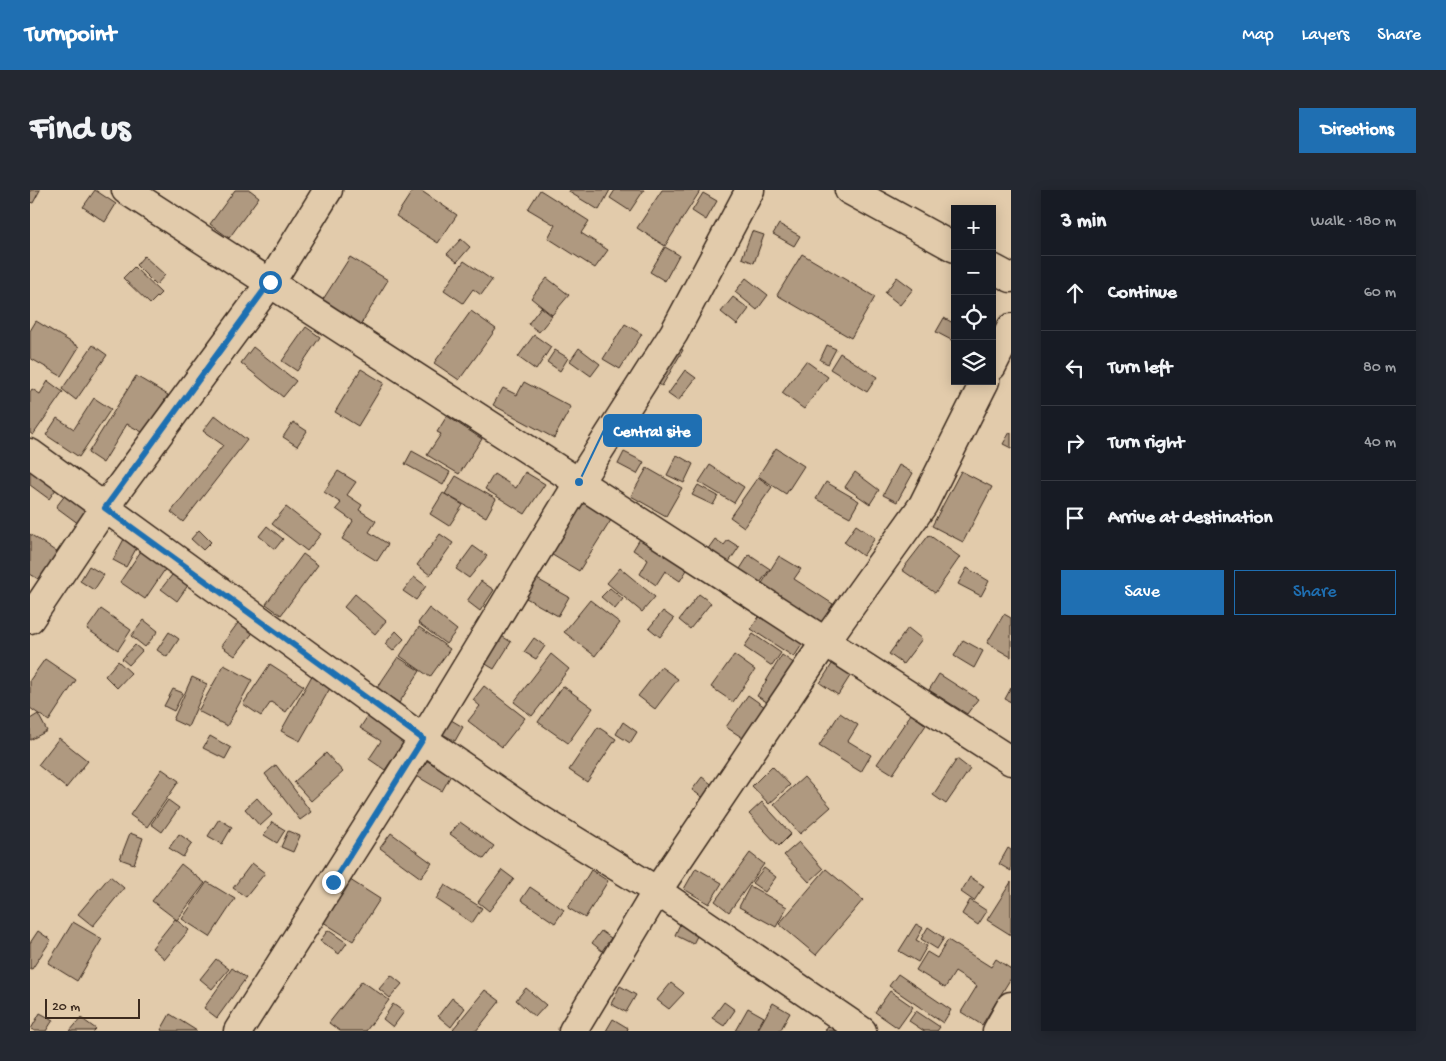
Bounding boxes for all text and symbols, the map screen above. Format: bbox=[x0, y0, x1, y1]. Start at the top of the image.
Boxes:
text: Turnpoint bbox=[25, 21, 116, 50]
text: Map bbox=[1242, 25, 1274, 46]
text: Layers bbox=[1302, 25, 1349, 46]
text: Share bbox=[1377, 25, 1421, 46]
button: Directions bbox=[1299, 108, 1416, 153]
text: Find us bbox=[30, 110, 130, 151]
map controls bbox=[951, 205, 996, 385]
button: + bbox=[951, 205, 996, 250]
text: 3 min bbox=[1061, 210, 1106, 235]
text: Walk · 180 m bbox=[1311, 213, 1396, 232]
button: − bbox=[951, 250, 996, 295]
route start bbox=[259, 271, 282, 294]
icon: ahead bbox=[1061, 279, 1089, 307]
text: Continue bbox=[1108, 282, 1177, 305]
text: 60 m bbox=[1364, 284, 1396, 303]
button: locate bbox=[951, 295, 996, 340]
button: layers bbox=[951, 340, 996, 385]
icon: left bbox=[1061, 354, 1089, 382]
text: Turn left bbox=[1108, 357, 1172, 380]
text: 80 m bbox=[1363, 359, 1396, 378]
callout: Central site bbox=[604, 415, 701, 446]
text: Central site bbox=[612, 424, 691, 443]
icon: right bbox=[1061, 429, 1089, 457]
text: Turn right bbox=[1108, 432, 1184, 455]
text: 40 m bbox=[1364, 434, 1396, 453]
icon: arrive bbox=[1061, 504, 1089, 532]
text: Arrive at destination bbox=[1108, 507, 1272, 530]
button: Save bbox=[1061, 570, 1224, 615]
button: Share bbox=[1234, 570, 1396, 615]
route end bbox=[322, 871, 345, 894]
scale bar bbox=[45, 996, 140, 1019]
text: 20 m bbox=[52, 999, 80, 1016]

